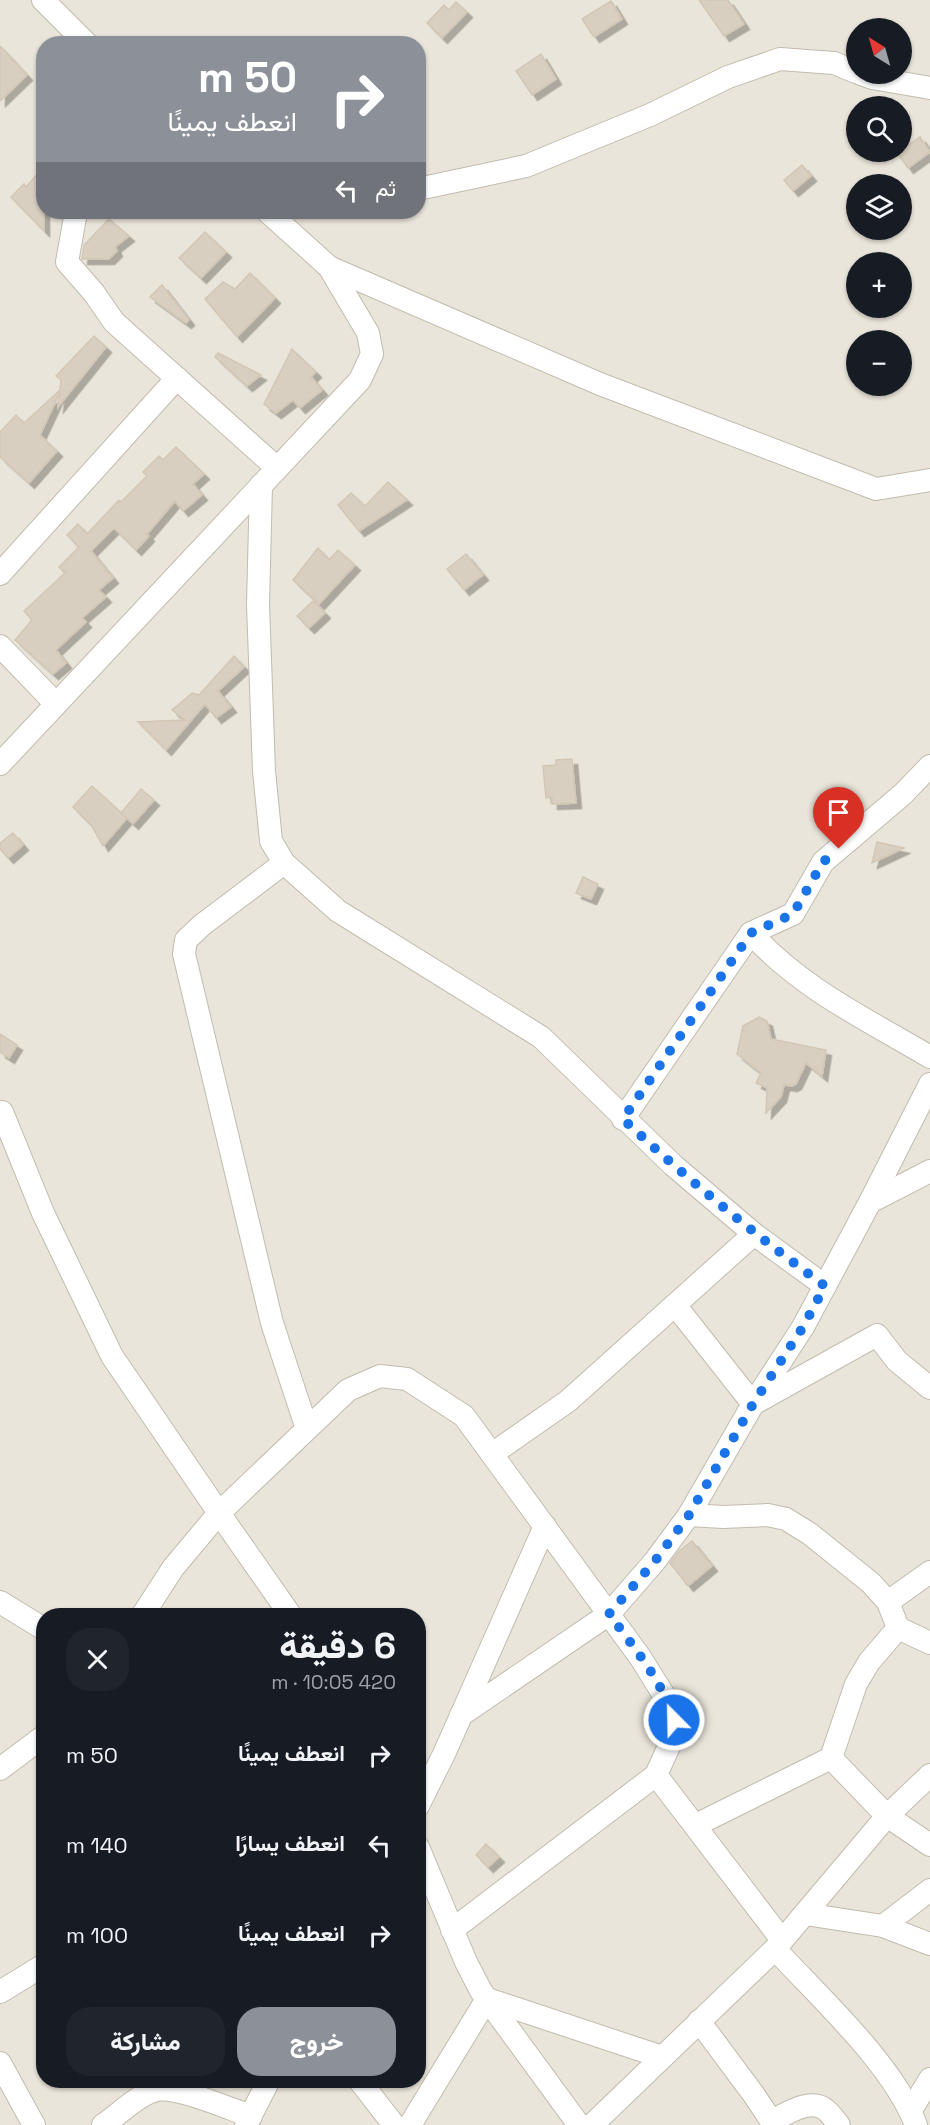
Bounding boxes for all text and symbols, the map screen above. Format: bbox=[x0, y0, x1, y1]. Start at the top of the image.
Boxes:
north arrow bbox=[846, 18, 912, 84]
map controls bbox=[846, 18, 912, 396]
text: 50 m bbox=[198, 51, 297, 104]
icon: right bbox=[318, 60, 396, 138]
button: search bbox=[846, 96, 912, 162]
text: انعطف يمينًا bbox=[167, 104, 297, 139]
icon: left bbox=[330, 174, 363, 207]
text: ثم bbox=[375, 174, 396, 202]
button: layers bbox=[846, 174, 912, 240]
button: + bbox=[846, 252, 912, 318]
button: − bbox=[846, 330, 912, 396]
pin bbox=[813, 787, 864, 849]
icon: arrive bbox=[822, 796, 855, 829]
text: 6 دقيقة bbox=[279, 1623, 396, 1669]
button: close bbox=[66, 1628, 129, 1691]
text: 420 m · 10:05 bbox=[271, 1669, 396, 1695]
position arrow bbox=[642, 1688, 706, 1752]
text: انعطف يمينًا bbox=[238, 1739, 345, 1767]
icon: right bbox=[363, 1739, 396, 1772]
text: 50 m bbox=[66, 1741, 118, 1769]
text: انعطف يسارًا bbox=[235, 1829, 345, 1857]
icon: left bbox=[363, 1829, 396, 1862]
text: 140 m bbox=[66, 1831, 128, 1859]
text: انعطف يمينًا bbox=[238, 1919, 345, 1947]
icon: right bbox=[363, 1919, 396, 1952]
text: 100 m bbox=[66, 1921, 128, 1949]
button: مشاركة bbox=[66, 2007, 225, 2076]
button: خروج bbox=[237, 2007, 396, 2076]

